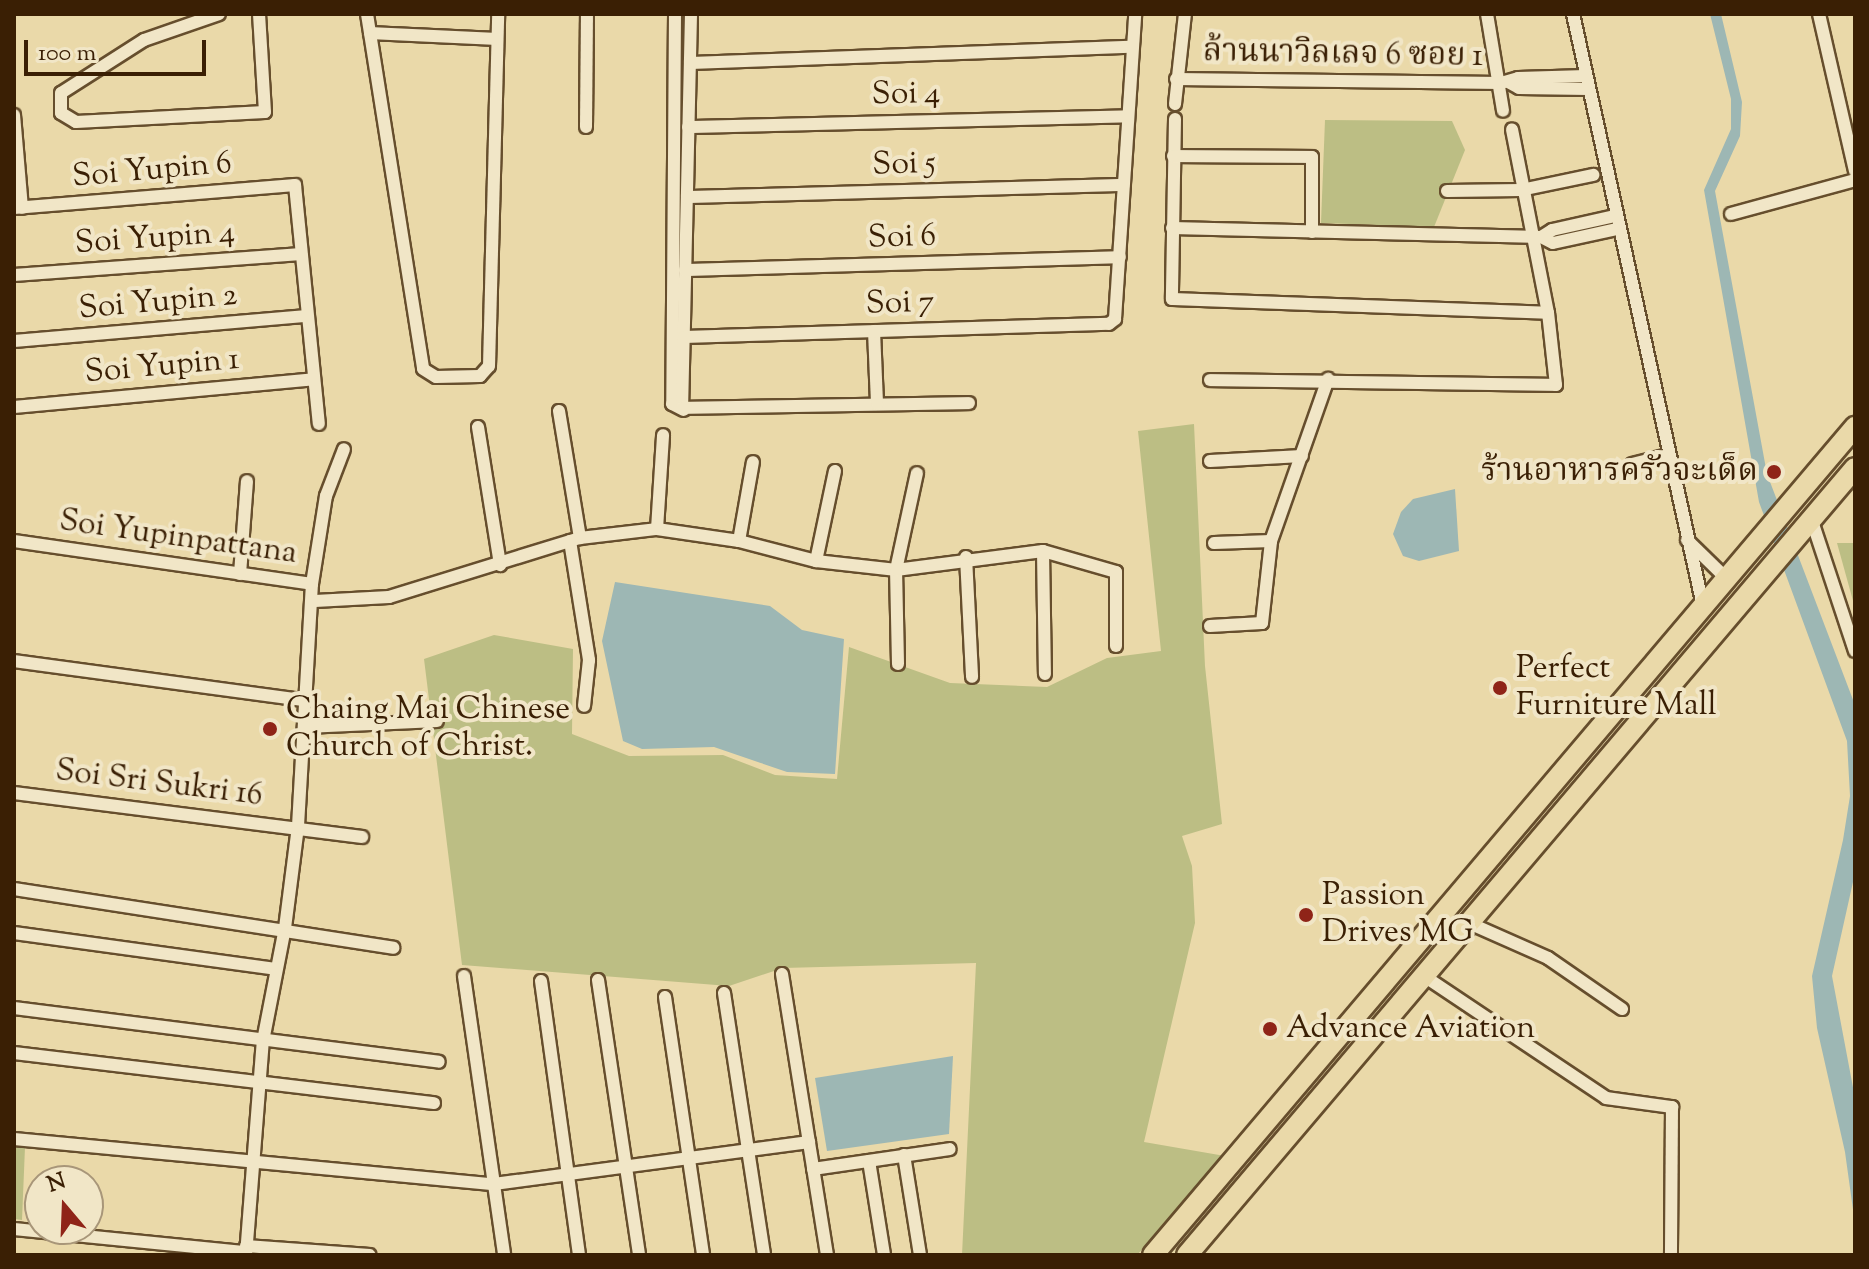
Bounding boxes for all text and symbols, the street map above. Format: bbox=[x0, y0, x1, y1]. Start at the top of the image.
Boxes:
scale bar bbox=[28, 24, 210, 74]
street label: ล้านนาวิลเลจ 6 ซอย 1 bbox=[1203, 33, 1483, 77]
text: 100 m bbox=[38, 37, 96, 71]
street label: Soi 4 bbox=[871, 75, 941, 115]
street label: Soi Yupin 6 bbox=[71, 145, 233, 197]
street label: Soi 5 bbox=[872, 145, 936, 185]
street label: Soi Yupin 4 bbox=[74, 214, 236, 264]
street label: Soi 6 bbox=[867, 218, 937, 258]
street label: Soi Yupin 2 bbox=[77, 277, 239, 329]
street label: Soi 7 bbox=[865, 284, 935, 324]
street label: Soi Yupin 1 bbox=[83, 341, 241, 393]
place label: ร้านอาหารครัวจะเด็ด bbox=[1481, 453, 1758, 491]
marker: ร้านอาหารครัวจะเด็ด bbox=[1765, 463, 1783, 481]
street label: Soi Yupinpattana bbox=[57, 502, 299, 574]
place label: Perfect Furniture Mall bbox=[1516, 651, 1717, 726]
marker: Perfect Furniture Mall bbox=[1491, 679, 1509, 697]
place label: Chaing Mai Chinese Church of Christ. bbox=[286, 692, 570, 767]
marker: Chaing Mai Chinese Church of Christ. bbox=[261, 720, 279, 738]
street label: Soi Sri Sukri 16 bbox=[53, 752, 265, 816]
place label: Passion Drives MG bbox=[1322, 878, 1473, 953]
marker: Passion Drives MG bbox=[1297, 906, 1315, 924]
place label: Advance Aviation bbox=[1286, 1010, 1535, 1048]
marker: Advance Aviation bbox=[1261, 1020, 1279, 1038]
north arrow bbox=[24, 1165, 104, 1245]
text: N bbox=[43, 1166, 70, 1202]

